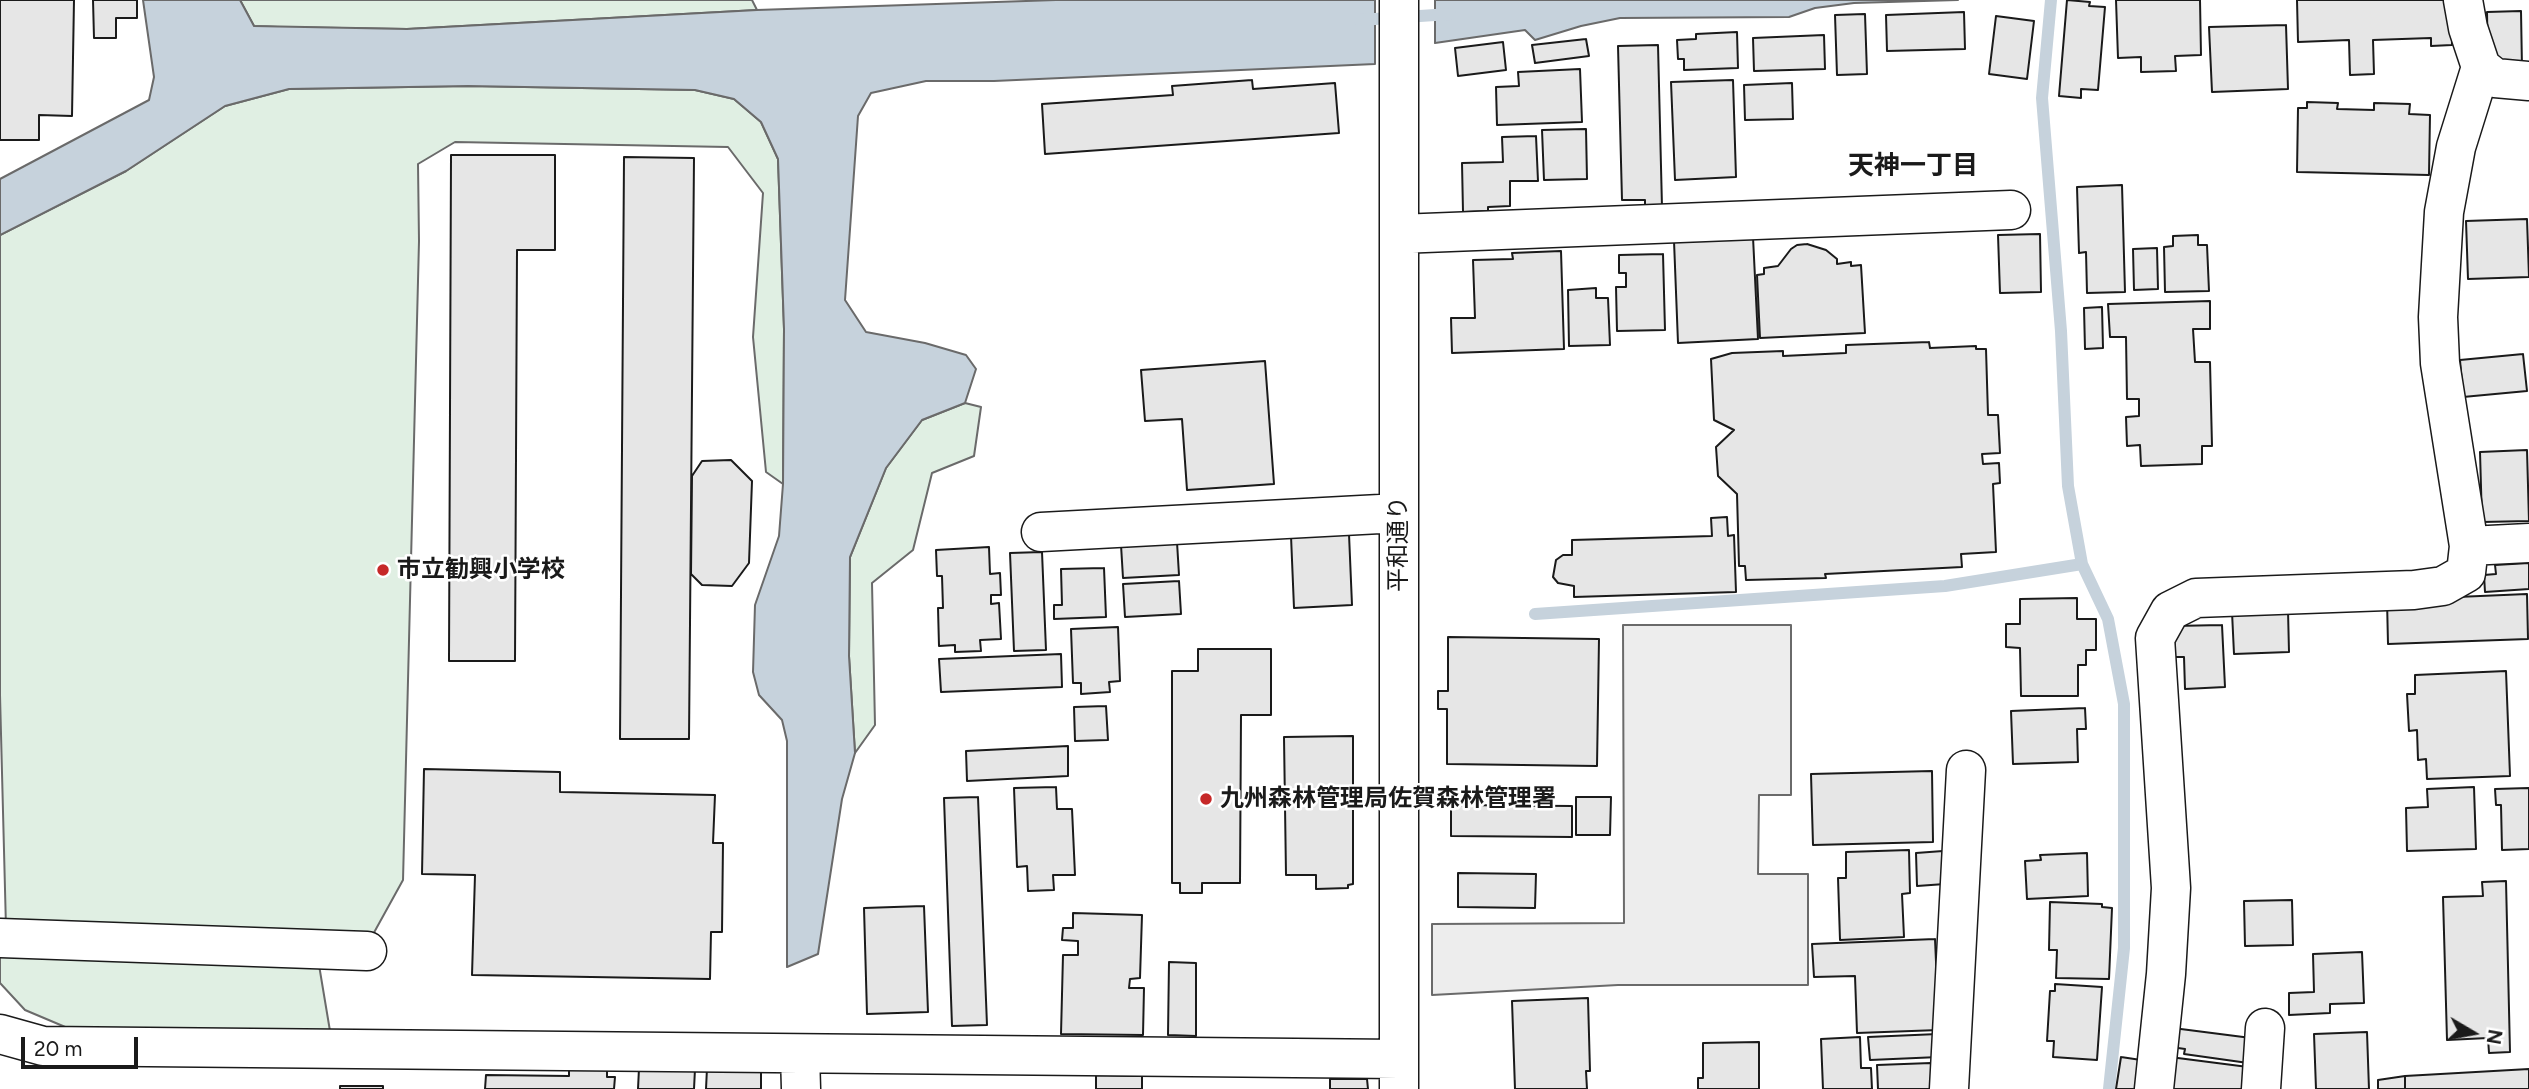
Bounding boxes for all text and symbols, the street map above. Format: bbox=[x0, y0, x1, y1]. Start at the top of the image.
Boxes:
district label: 天神一丁目 bbox=[1848, 150, 1978, 182]
street label: 平和通り bbox=[1385, 496, 1413, 592]
place label: 市立勧興小学校 bbox=[397, 556, 565, 584]
marker: 市立勧興小学校 bbox=[375, 562, 391, 578]
place label: 九州森林管理局佐賀森林管理署 bbox=[1220, 785, 1556, 813]
marker: 九州森林管理局佐賀森林管理署 bbox=[1198, 791, 1214, 807]
north arrow bbox=[2438, 998, 2508, 1068]
scale bar bbox=[24, 1023, 142, 1066]
text: N bbox=[2482, 1028, 2507, 1046]
text: 20 m bbox=[34, 1036, 82, 1061]

